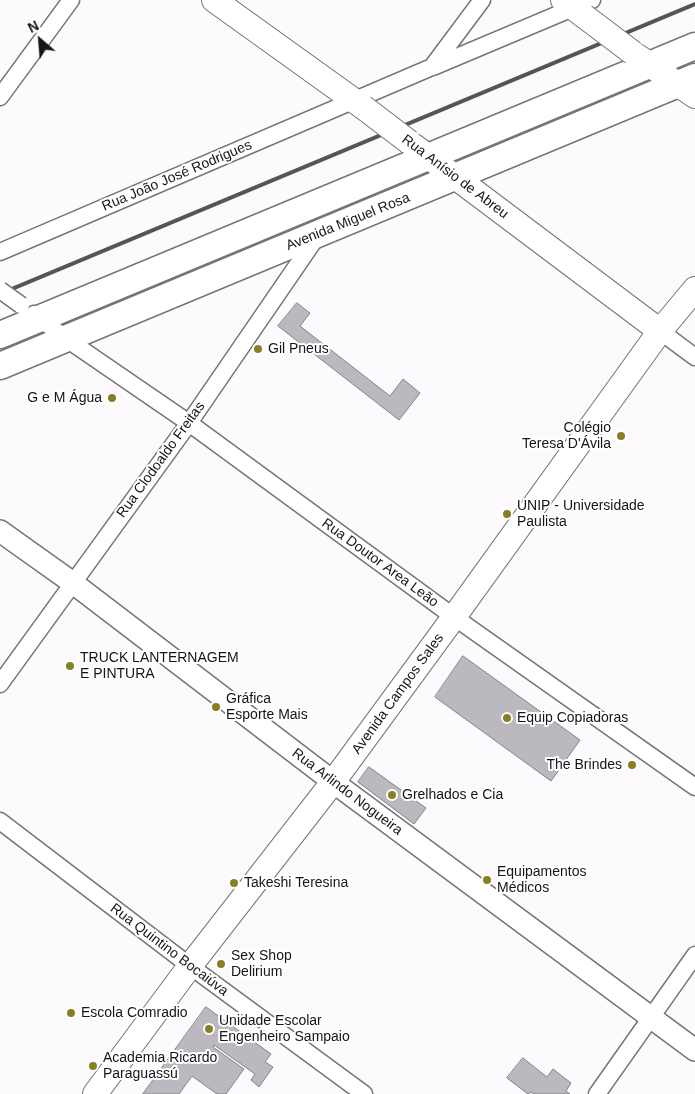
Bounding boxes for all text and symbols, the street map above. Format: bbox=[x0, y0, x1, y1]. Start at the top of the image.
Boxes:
north arrow bbox=[15, 15, 65, 65]
text: N bbox=[25, 17, 41, 36]
street label: Rua Anísio de Abreu bbox=[398, 131, 512, 223]
street label: Rua João José Rodrigues bbox=[100, 137, 254, 215]
street label: Avenida Miguel Rosa bbox=[284, 189, 412, 255]
place label: Gil Pneus bbox=[268, 341, 329, 357]
marker: Gil Pneus bbox=[252, 343, 264, 355]
place label: G e M Água bbox=[27, 390, 102, 406]
marker: G e M Água bbox=[106, 392, 118, 404]
street label: Rua Clodoaldo Freitas bbox=[113, 399, 209, 521]
place label: Colégio Teresa D'Ávila bbox=[522, 420, 611, 452]
marker: Colégio Teresa D'Ávila bbox=[615, 430, 627, 442]
place label: UNIP - Universidade Paulista bbox=[517, 498, 645, 530]
marker: UNIP - Universidade Paulista bbox=[501, 508, 513, 520]
street label: Rua Doutor Area Leão bbox=[318, 515, 442, 611]
street label: Avenida Campos Sales bbox=[349, 630, 447, 758]
place label: TRUCK LANTERNAGEM E PINTURA bbox=[80, 650, 239, 682]
marker: TRUCK LANTERNAGEM E PINTURA bbox=[64, 660, 76, 672]
place label: Gráfica Esporte Mais bbox=[226, 691, 308, 724]
marker: Gráfica Esporte Mais bbox=[210, 701, 222, 713]
place label: Equip Copiadoras bbox=[517, 710, 628, 726]
marker: Equip Copiadoras bbox=[501, 712, 513, 724]
street label: Rua Arlindo Nogueira bbox=[288, 745, 406, 839]
place label: The Brindes bbox=[547, 757, 622, 773]
marker: The Brindes bbox=[626, 759, 638, 771]
place label: Grelhados e Cia bbox=[402, 787, 503, 803]
marker: Grelhados e Cia bbox=[386, 789, 398, 801]
place label: Equipamentos Médicos bbox=[497, 864, 587, 896]
marker: Equipamentos Médicos bbox=[481, 874, 493, 886]
place label: Takeshi Teresina bbox=[244, 875, 348, 891]
marker: Takeshi Teresina bbox=[228, 877, 240, 889]
street label: Rua Quintino Bocaiúva bbox=[107, 900, 231, 1000]
place label: Sex Shop Delirium bbox=[231, 948, 292, 980]
marker: Sex Shop Delirium bbox=[215, 958, 227, 970]
place label: Escola Comradio bbox=[81, 1005, 188, 1021]
marker: Escola Comradio bbox=[65, 1007, 77, 1019]
place label: Unidade Escolar Engenheiro Sampaio bbox=[219, 1013, 350, 1046]
marker: Unidade Escolar Engenheiro Sampaio bbox=[203, 1023, 215, 1035]
place label: Academia Ricardo Paraguassú bbox=[103, 1050, 217, 1082]
marker: Academia Ricardo Paraguassú bbox=[87, 1060, 99, 1072]

